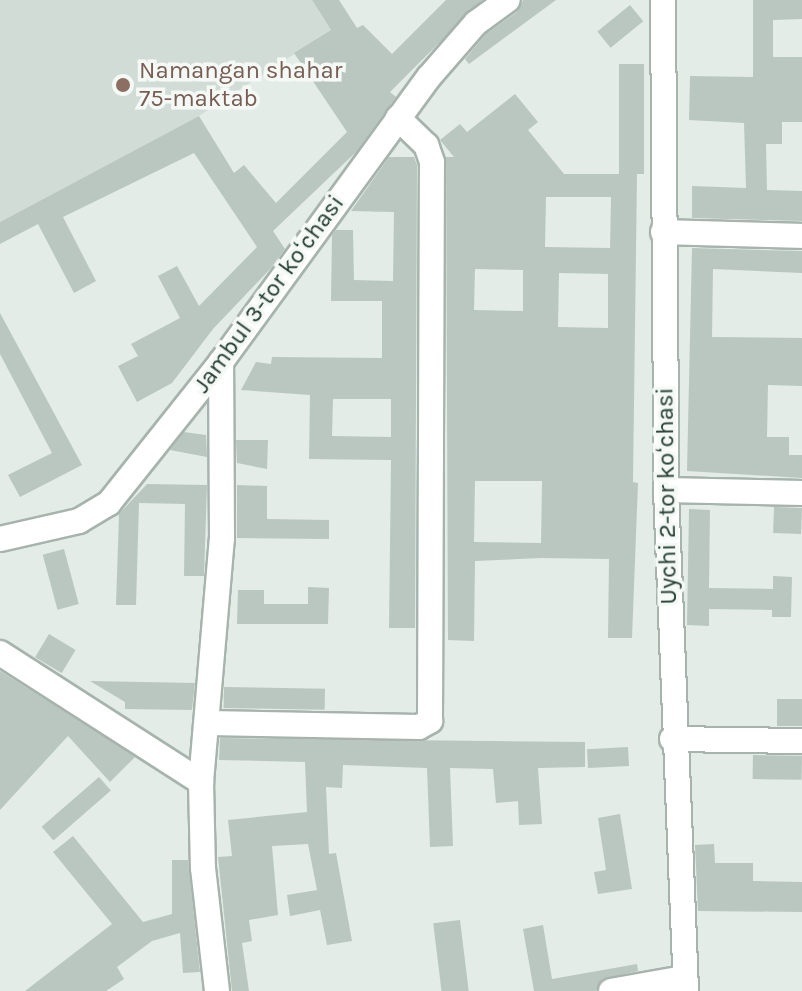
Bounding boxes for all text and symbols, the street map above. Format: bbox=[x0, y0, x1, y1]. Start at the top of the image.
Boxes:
place label: Namangan shahar 75-maktab bbox=[139, 57, 342, 113]
marker: Namangan shahar 75-maktab bbox=[114, 76, 132, 94]
street label: Jambul 3-tor koʻchasi bbox=[188, 190, 350, 398]
street label: Uychi 2-tor koʻchasi bbox=[651, 387, 683, 605]

